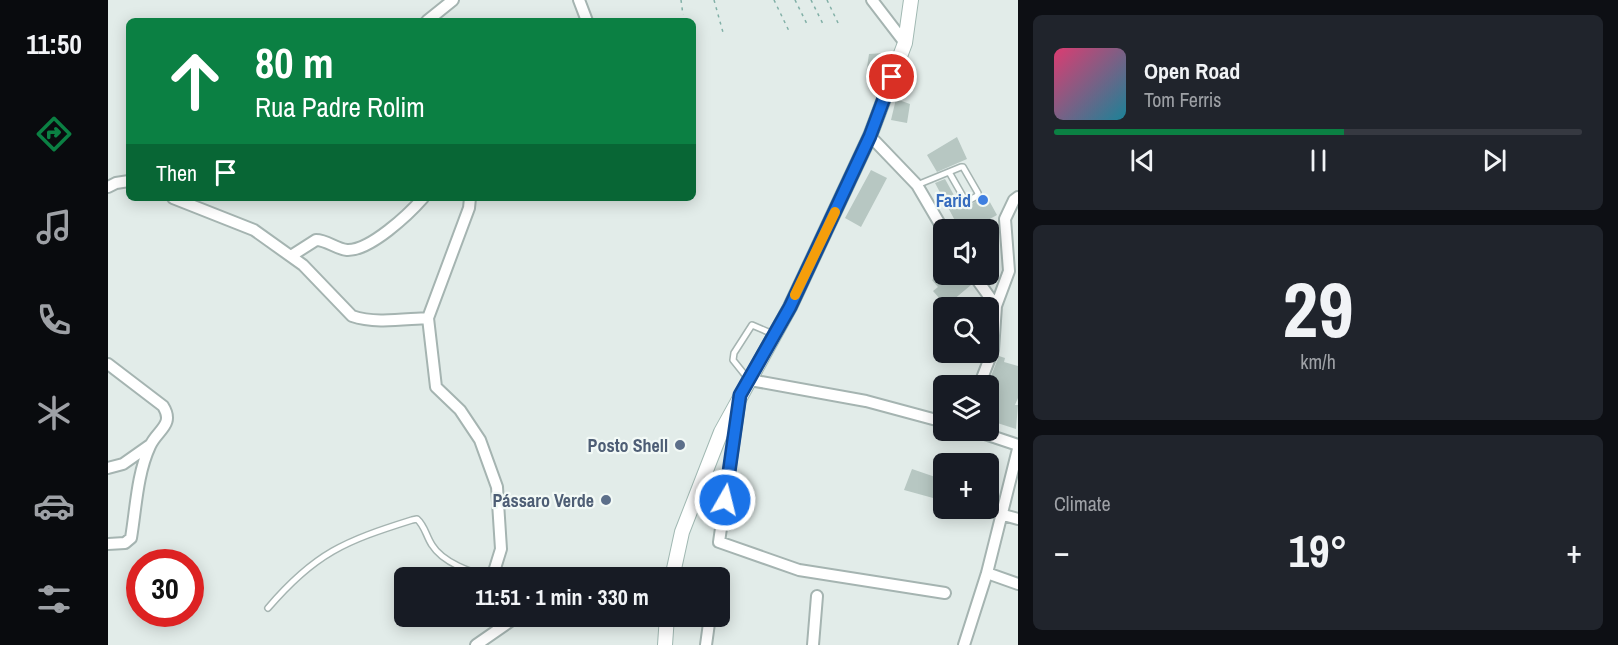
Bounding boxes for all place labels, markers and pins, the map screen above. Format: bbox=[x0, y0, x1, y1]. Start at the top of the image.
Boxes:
pin bbox=[866, 51, 917, 102]
place label: Farid bbox=[936, 188, 971, 213]
marker: Farid bbox=[976, 193, 990, 207]
place label: Posto Shell bbox=[588, 433, 668, 458]
marker: Posto Shell bbox=[673, 438, 687, 452]
place label: Pássaro Verde bbox=[493, 488, 594, 513]
marker: Pássaro Verde bbox=[599, 493, 613, 507]

